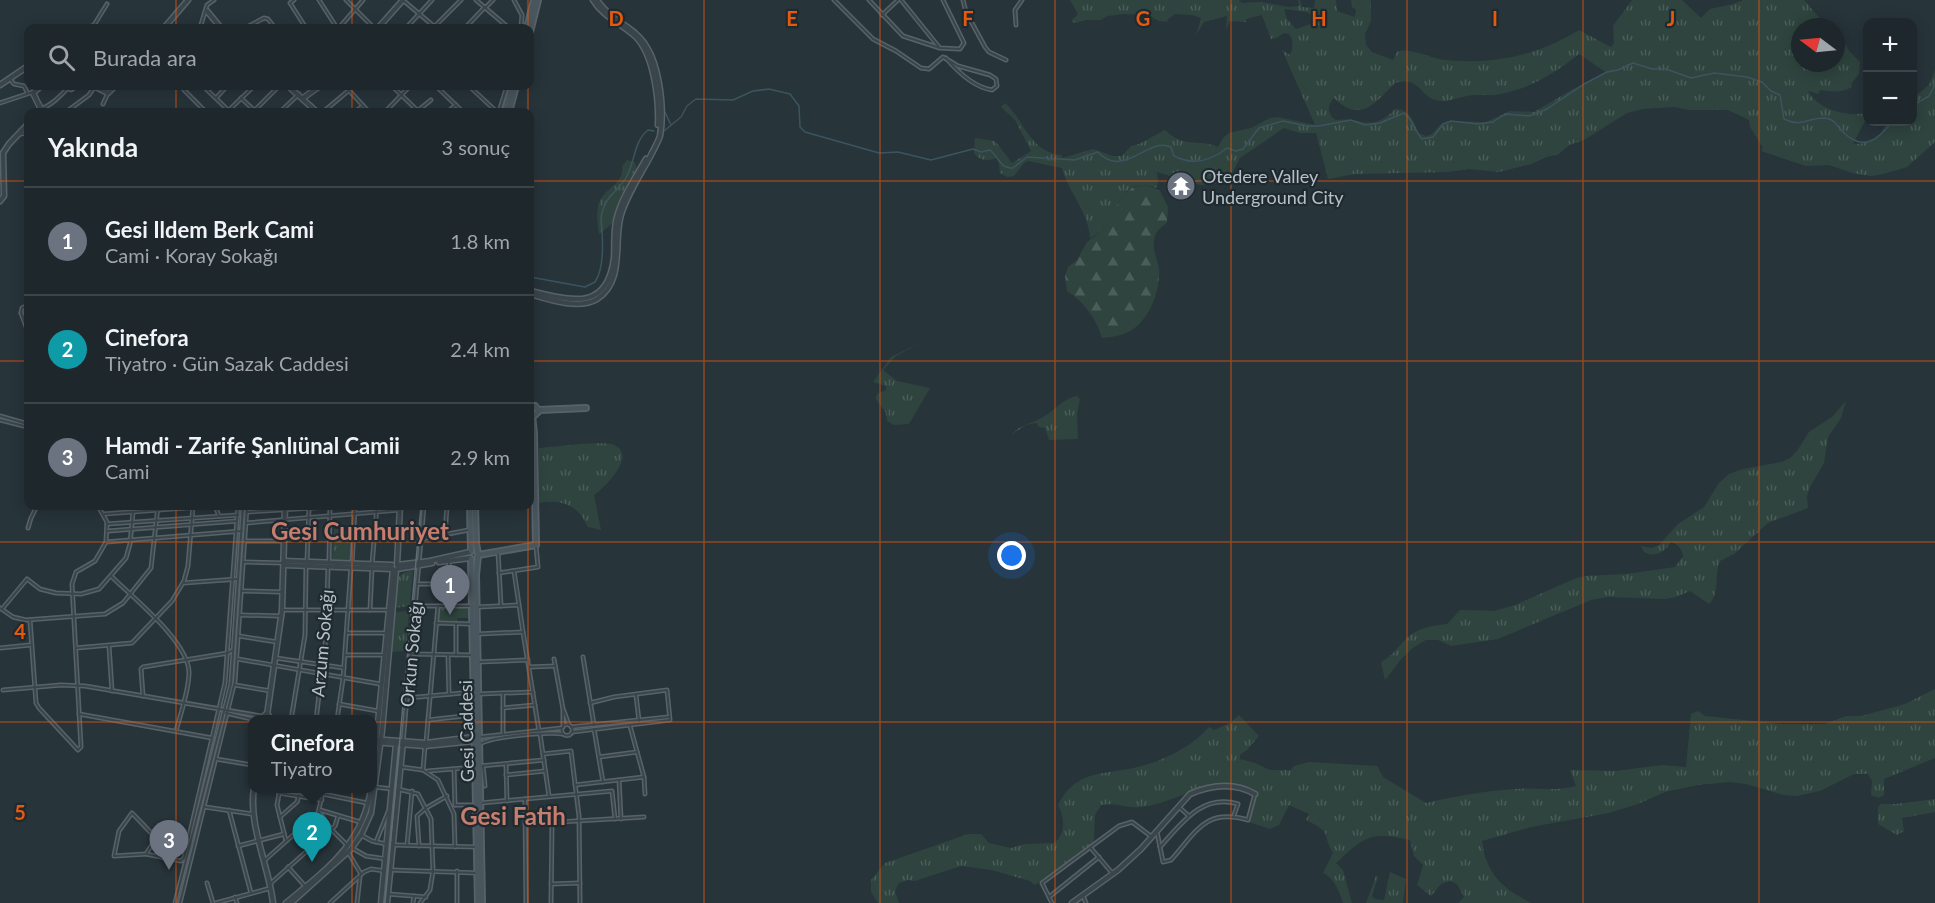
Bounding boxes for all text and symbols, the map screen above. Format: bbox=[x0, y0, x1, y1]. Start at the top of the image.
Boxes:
text: D bbox=[608, 6, 624, 30]
text: E bbox=[786, 6, 798, 30]
text: F bbox=[962, 6, 974, 30]
text: G bbox=[1136, 6, 1150, 30]
text: H bbox=[1311, 6, 1327, 30]
text: I bbox=[1492, 6, 1498, 30]
text: J bbox=[1667, 6, 1675, 30]
north arrow bbox=[1791, 18, 1845, 72]
map controls bbox=[1863, 18, 1917, 126]
button: + bbox=[1863, 18, 1917, 72]
search box bbox=[24, 24, 534, 90]
icon: search bbox=[45, 41, 78, 74]
text: Burada ara bbox=[93, 44, 197, 71]
button: − bbox=[1863, 72, 1917, 126]
text: Yakında bbox=[48, 131, 138, 163]
text: 3 sonuç bbox=[441, 135, 510, 159]
place label: Otedere Valley Underground City bbox=[1202, 165, 1344, 208]
temple icon: Otedere Valley Underground City bbox=[1165, 170, 1197, 202]
text: Gesi Ildem Berk Cami bbox=[105, 216, 314, 243]
text: 1 bbox=[62, 229, 73, 253]
text: 1.8 km bbox=[450, 229, 510, 253]
text: Cami · Koray Sokağı bbox=[105, 243, 278, 267]
text: Cinefora bbox=[105, 324, 189, 351]
text: 2 bbox=[62, 337, 73, 361]
text: 2.4 km bbox=[450, 337, 510, 361]
text: Tiyatro · Gün Sazak Caddesi bbox=[105, 351, 349, 375]
text: Hamdi - Zarife Şanlıünal Camii bbox=[105, 432, 400, 459]
text: 3 bbox=[62, 445, 73, 469]
text: 2.9 km bbox=[450, 445, 510, 469]
text: Cami bbox=[105, 459, 150, 483]
district label: Gesi Cumhuriyet bbox=[271, 516, 449, 545]
your location bbox=[997, 541, 1026, 570]
pin: 1 bbox=[430, 566, 470, 615]
street label: Arzum Sokağı bbox=[306, 588, 338, 698]
street label: Orkun Sokağı bbox=[395, 600, 427, 708]
text: 4 bbox=[14, 619, 26, 643]
street label: Gesi Caddesi bbox=[454, 680, 478, 782]
popup bbox=[248, 715, 377, 793]
text: Cinefora bbox=[271, 729, 354, 756]
text: Tiyatro bbox=[271, 756, 333, 780]
text: 5 bbox=[14, 800, 26, 824]
district label: Gesi Fatih bbox=[460, 801, 566, 830]
pin: 2 bbox=[292, 812, 332, 862]
pin: 3 bbox=[150, 820, 188, 870]

